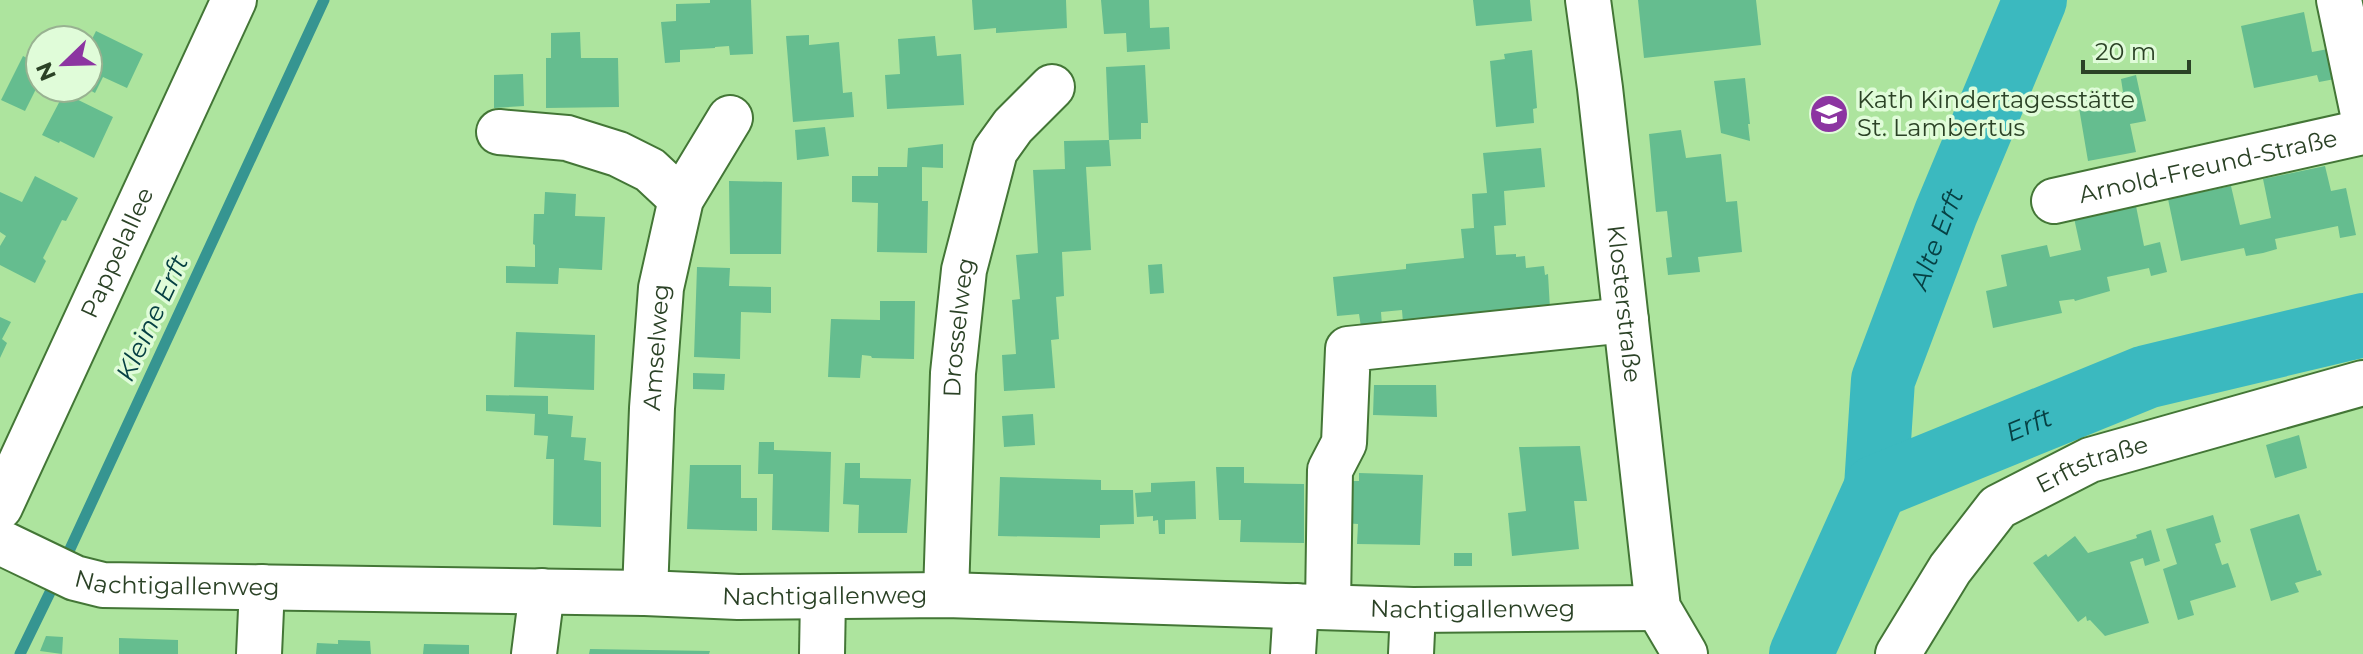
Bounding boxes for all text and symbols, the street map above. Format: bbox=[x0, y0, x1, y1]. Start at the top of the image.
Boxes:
north arrow bbox=[24, 24, 104, 104]
scale bar bbox=[2083, 24, 2189, 74]
text: 20 m bbox=[2095, 37, 2156, 66]
text: N bbox=[30, 58, 62, 85]
place label: Kath Kindertagesstätte St. Lambertus bbox=[1857, 85, 2135, 142]
school or university icon: Kath Kindertagesstätte St. Lambertus bbox=[1808, 93, 1850, 135]
street label: Arnold-Freund-Straße bbox=[2076, 123, 2340, 209]
street label: Pappelallee bbox=[74, 183, 160, 323]
water label: Alte Erft bbox=[1902, 183, 1971, 296]
street label: Klosterstraße bbox=[1601, 223, 1648, 384]
water label: Kleine Erft bbox=[109, 249, 195, 386]
street label: Drosselweg bbox=[937, 254, 981, 398]
street label: Amselweg bbox=[637, 283, 675, 412]
water label: Erft bbox=[2001, 401, 2057, 449]
street label: Erftstraße bbox=[2031, 429, 2151, 499]
street label: Nachtigallenweg bbox=[72, 563, 280, 602]
street label: Nachtigallenweg bbox=[722, 580, 928, 611]
street label: Nachtigallenweg bbox=[1370, 594, 1575, 624]

